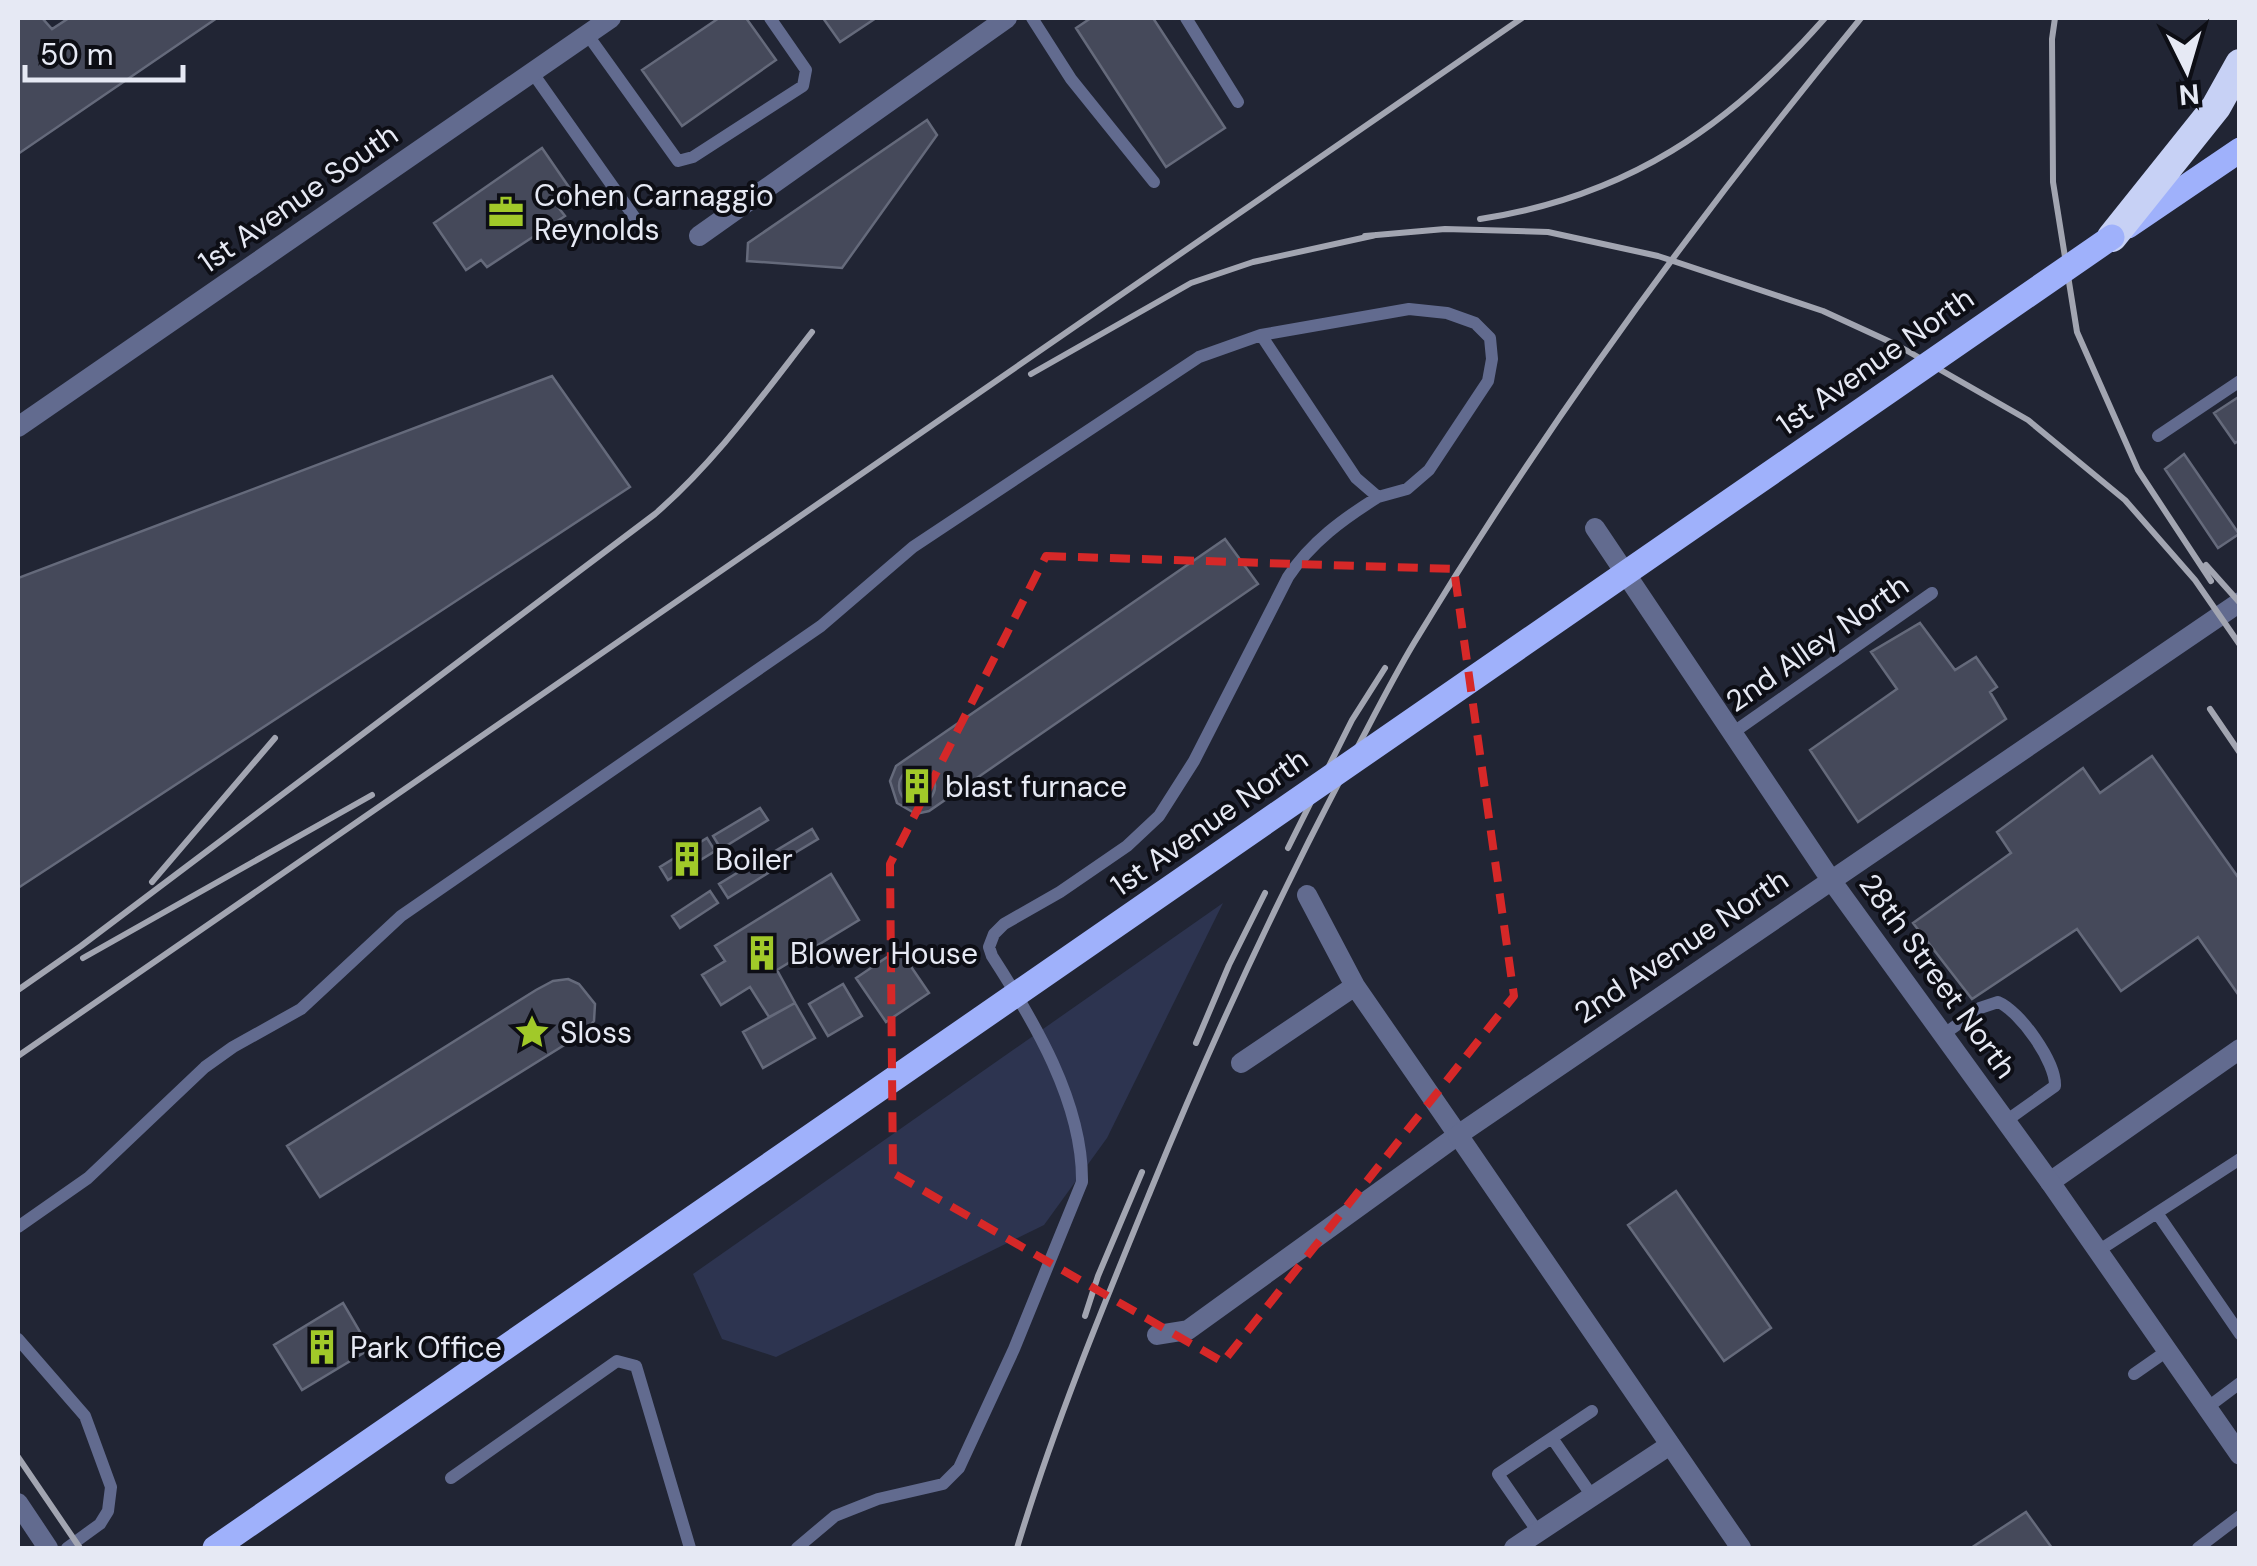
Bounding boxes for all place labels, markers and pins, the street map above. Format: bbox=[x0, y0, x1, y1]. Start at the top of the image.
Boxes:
place label: Cohen Carnaggio Reynolds bbox=[534, 176, 774, 249]
office icon: Cohen Carnaggio Reynolds bbox=[487, 193, 525, 231]
building icon: blast furnace bbox=[898, 767, 936, 805]
place label: blast furnace bbox=[945, 767, 1127, 806]
building icon: Boiler bbox=[668, 840, 706, 878]
place label: Boiler bbox=[715, 840, 793, 879]
building icon: Blower House bbox=[743, 934, 781, 972]
place label: Blower House bbox=[790, 934, 978, 973]
place icon: Sloss bbox=[513, 1013, 551, 1051]
place label: Sloss bbox=[560, 1013, 632, 1052]
building icon: Park Office bbox=[303, 1328, 341, 1366]
place label: Park Office bbox=[350, 1328, 502, 1367]

